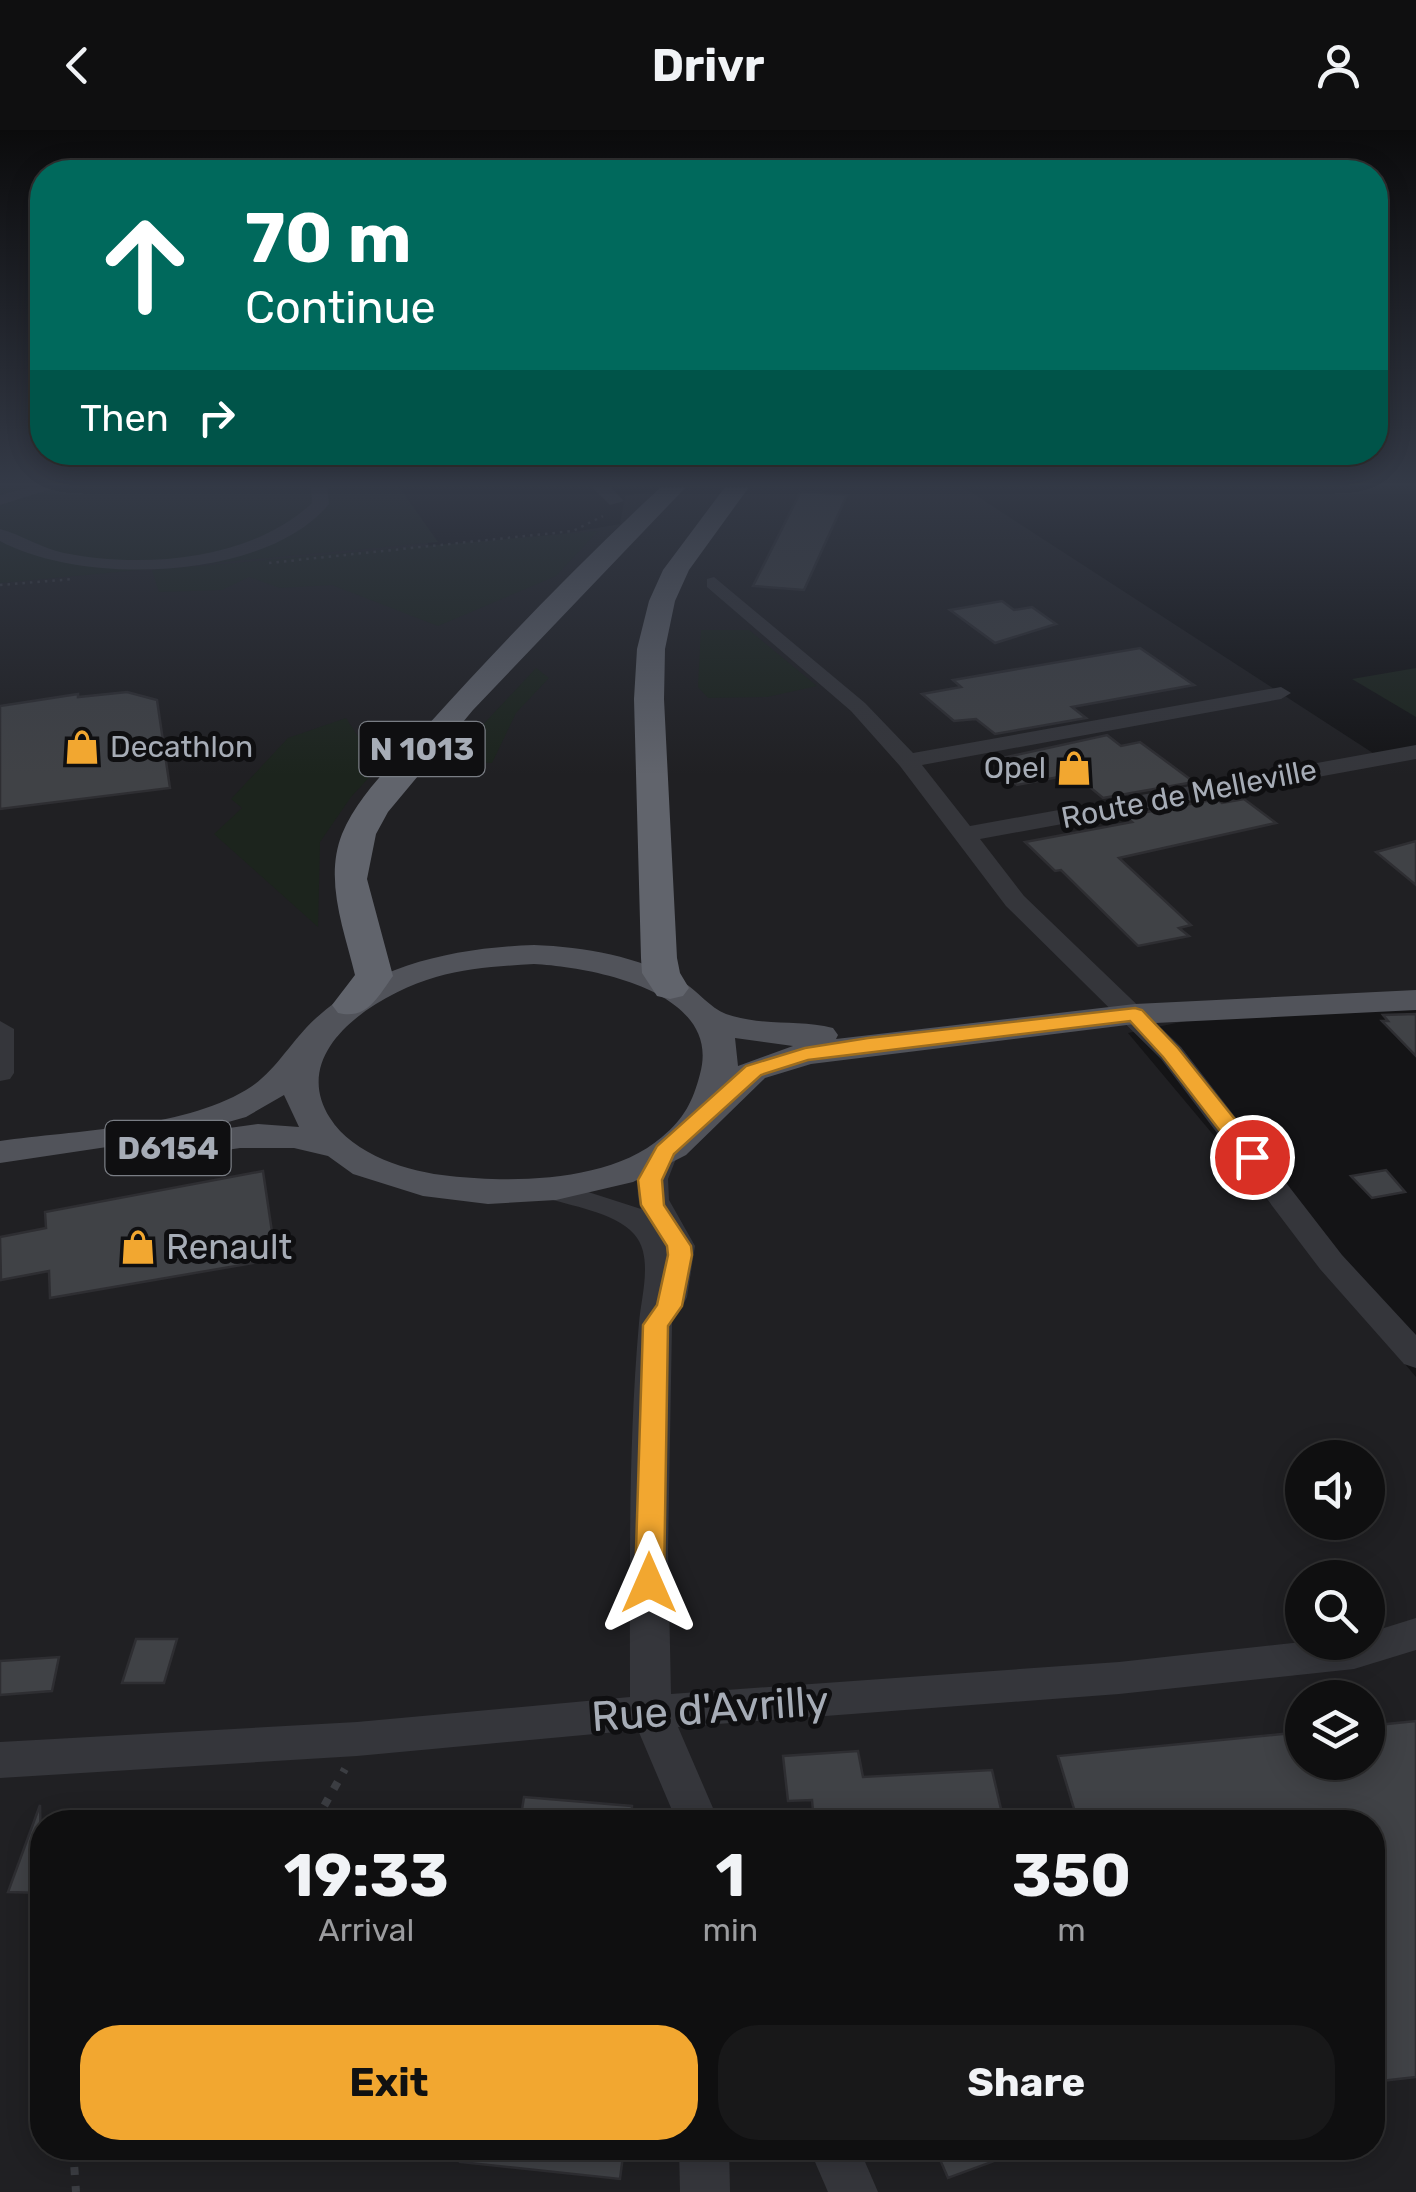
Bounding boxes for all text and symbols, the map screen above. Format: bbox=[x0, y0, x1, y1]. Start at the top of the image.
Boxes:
icon: back bbox=[50, 38, 105, 93]
icon: person bbox=[1311, 38, 1366, 93]
text: Drivr bbox=[652, 39, 764, 92]
text: 70 m bbox=[245, 197, 412, 280]
icon: ahead bbox=[80, 200, 210, 330]
text: Continue bbox=[245, 281, 436, 334]
icon: right bbox=[189, 390, 244, 445]
text: Then bbox=[80, 395, 169, 441]
road number: N 1013 bbox=[360, 722, 484, 776]
shop icon: Decathlon bbox=[63, 728, 101, 766]
place label: Decathlon bbox=[110, 729, 253, 765]
shop icon: Opel bbox=[1055, 749, 1093, 787]
place label: Opel bbox=[984, 750, 1046, 786]
street label: Route de Melleville bbox=[1058, 752, 1320, 836]
pin bbox=[1210, 1115, 1295, 1200]
road number: D6154 bbox=[106, 1121, 230, 1175]
icon: arrive bbox=[1225, 1130, 1280, 1185]
place label: Renault bbox=[166, 1226, 292, 1268]
shop icon: Renault bbox=[119, 1228, 157, 1266]
map controls bbox=[1285, 1440, 1385, 1780]
button: sound bbox=[1285, 1440, 1385, 1540]
position arrow bbox=[597, 1531, 701, 1635]
button: search bbox=[1285, 1560, 1385, 1660]
street label: Rue d'Avrilly bbox=[590, 1676, 830, 1742]
button: layers bbox=[1285, 1680, 1385, 1780]
text: 19:33 bbox=[284, 1840, 449, 1911]
text: 1 bbox=[715, 1840, 745, 1911]
text: 350 bbox=[1012, 1840, 1131, 1911]
text: Arrival bbox=[318, 1911, 414, 1949]
text: min bbox=[703, 1911, 758, 1949]
text: m bbox=[1057, 1911, 1086, 1949]
button: Exit bbox=[80, 2025, 698, 2140]
button: Share bbox=[718, 2025, 1335, 2140]

